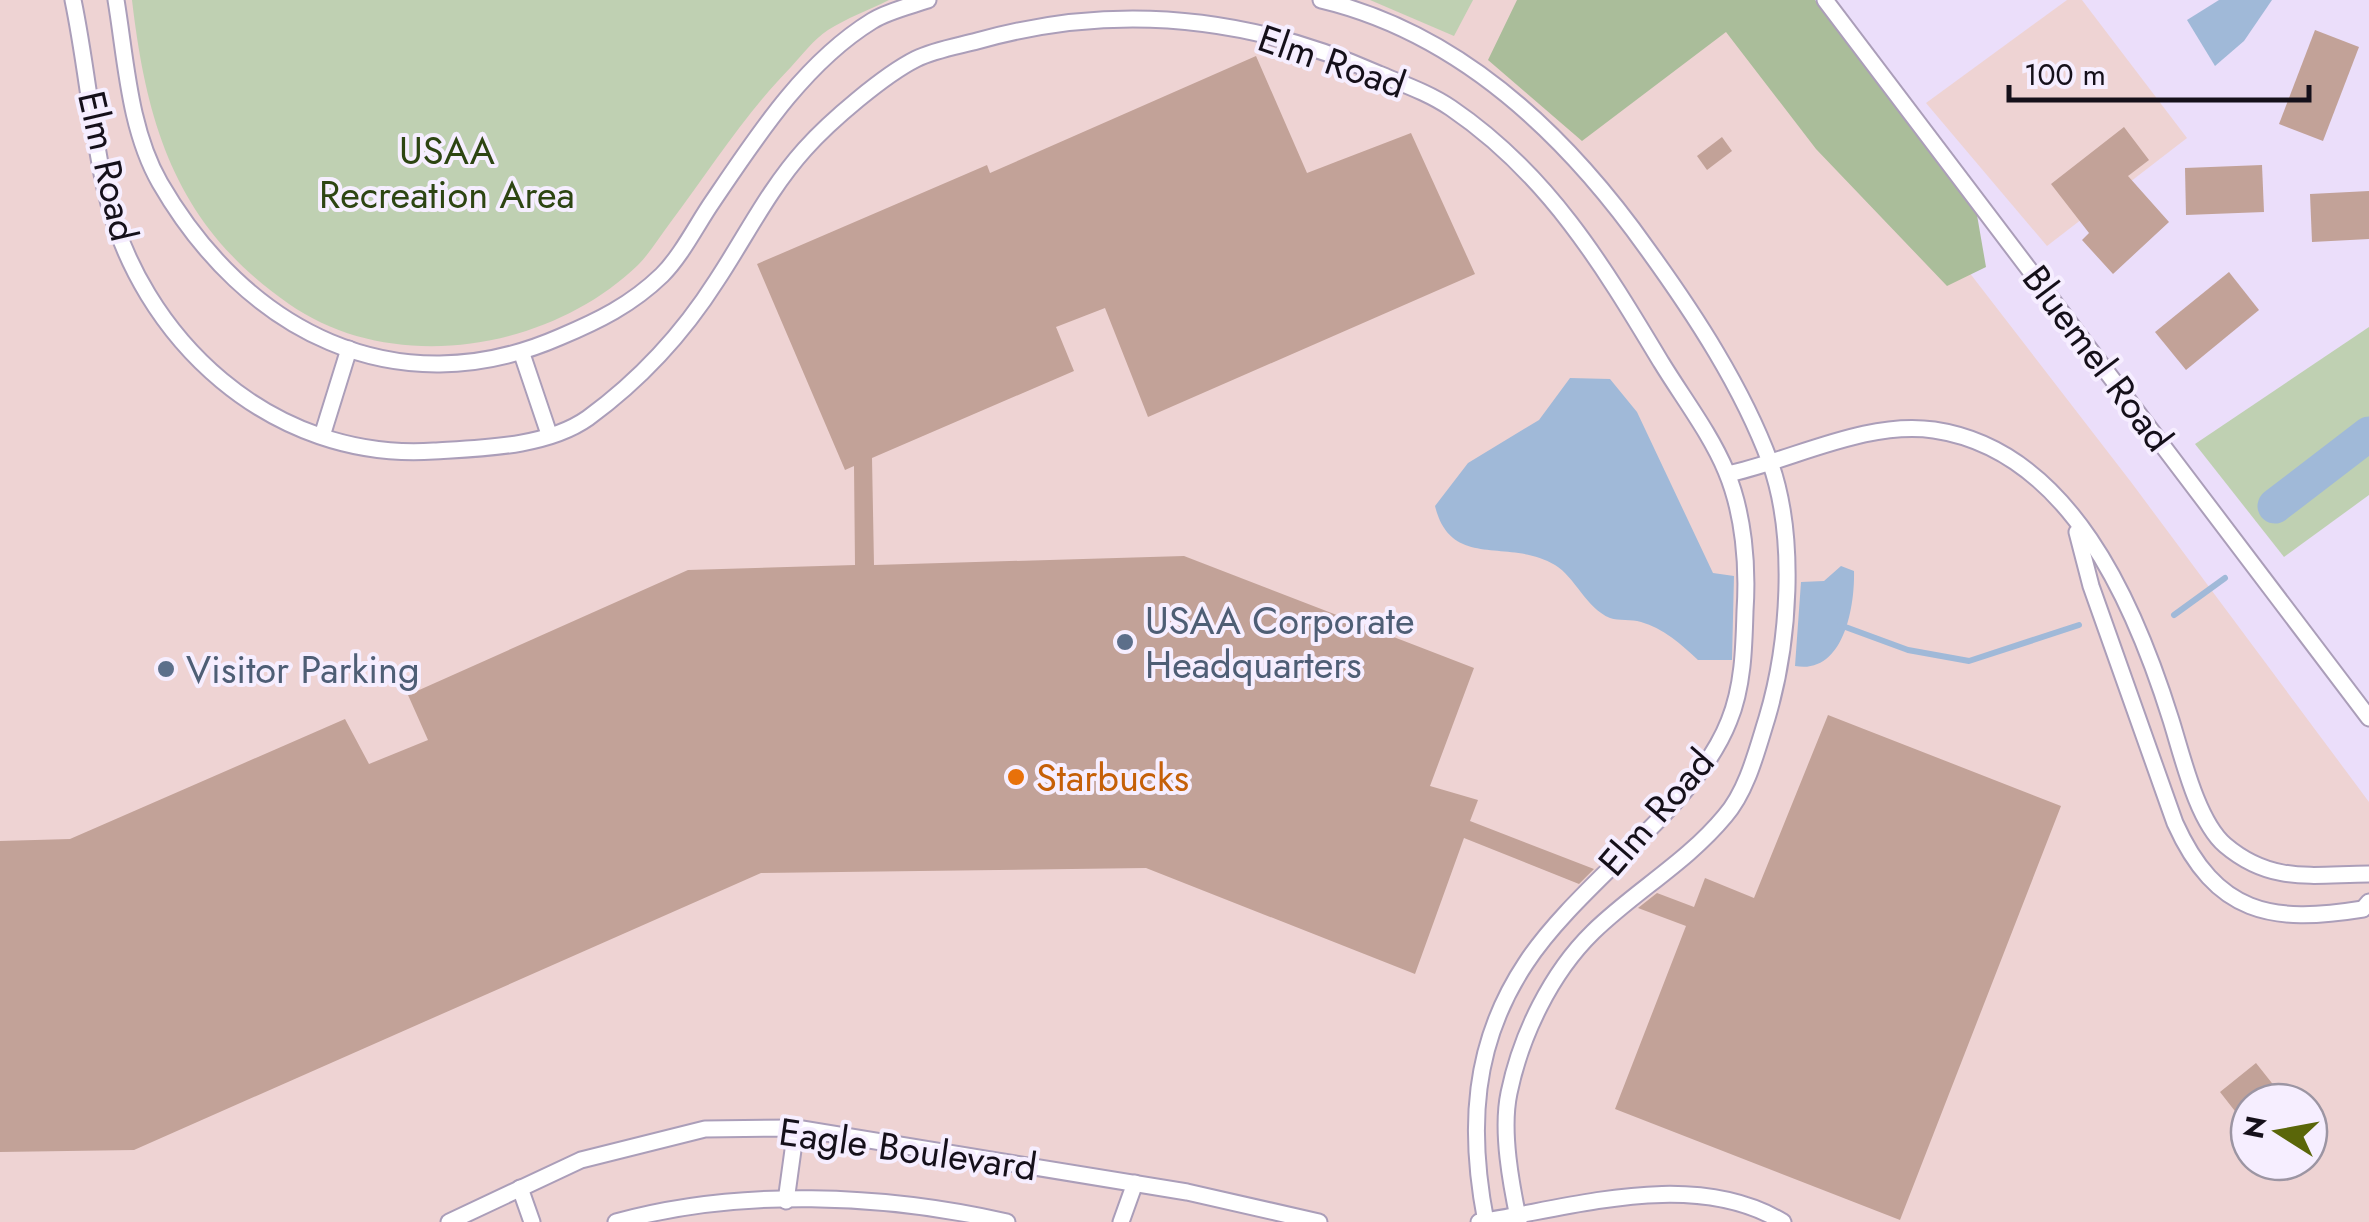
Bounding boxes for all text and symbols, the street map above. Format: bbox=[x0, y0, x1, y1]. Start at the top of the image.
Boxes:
street label: Elm Road bbox=[1251, 10, 1413, 112]
scale bar bbox=[2009, 40, 2309, 102]
text: 100 m bbox=[2024, 53, 2106, 96]
street label: Elm Road bbox=[64, 85, 152, 247]
park label: USAA Recreation Area bbox=[319, 123, 575, 222]
street label: Bluemel Road bbox=[2010, 253, 2186, 463]
place label: USAA Corporate Headquarters bbox=[1145, 593, 1415, 692]
marker: USAA Corporate Headquarters bbox=[1114, 631, 1136, 653]
place label: Visitor Parking bbox=[186, 642, 420, 697]
marker: Visitor Parking bbox=[155, 658, 177, 680]
street label: Elm Road bbox=[1585, 736, 1727, 888]
place label: Starbucks bbox=[1036, 750, 1189, 805]
marker: Starbucks bbox=[1005, 766, 1027, 788]
north arrow bbox=[2229, 1082, 2329, 1182]
street label: Eagle Boulevard bbox=[775, 1104, 1041, 1194]
text: N bbox=[2233, 1113, 2277, 1142]

